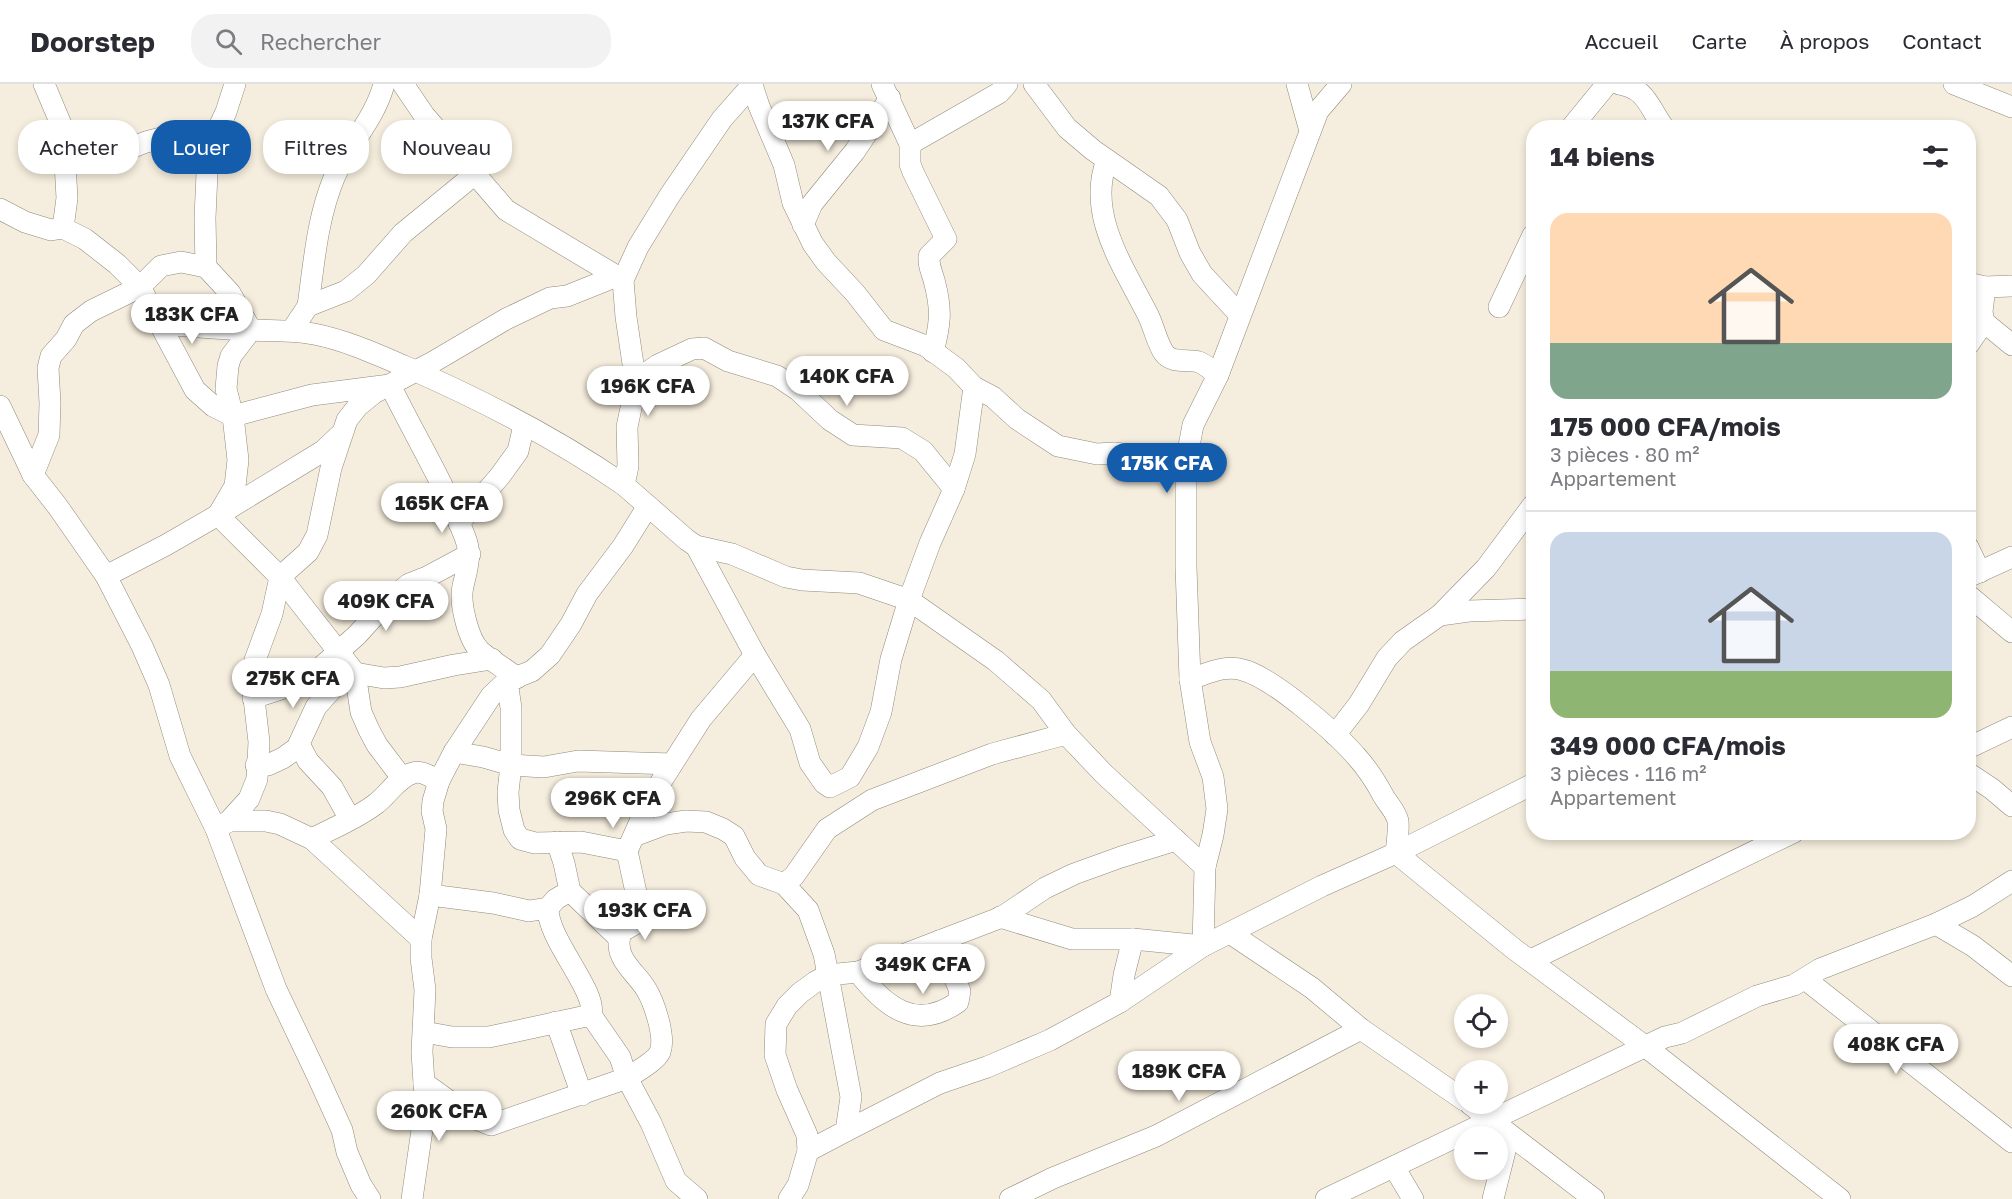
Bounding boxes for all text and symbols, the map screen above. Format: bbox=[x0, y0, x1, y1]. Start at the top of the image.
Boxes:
search box bbox=[191, 14, 611, 68]
text: Doorstep bbox=[30, 25, 155, 58]
icon: search bbox=[212, 25, 245, 58]
text: Rechercher bbox=[260, 28, 381, 55]
text: Accueil bbox=[1585, 28, 1658, 54]
text: Carte bbox=[1691, 28, 1747, 54]
text: À propos bbox=[1780, 28, 1869, 54]
text: Contact bbox=[1902, 28, 1982, 54]
pin: 137K CFA bbox=[766, 101, 890, 152]
text: 137K CFA bbox=[782, 108, 874, 132]
chip: Acheter bbox=[18, 120, 139, 174]
chip: Louer bbox=[151, 120, 251, 174]
chip: Filtres bbox=[263, 120, 369, 174]
chip: Nouveau bbox=[381, 120, 512, 174]
icon: filters bbox=[1919, 140, 1952, 173]
text: 14 biens bbox=[1550, 141, 1655, 172]
icon: home bbox=[1697, 252, 1805, 360]
pin: 183K CFA bbox=[130, 294, 254, 345]
text: 183K CFA bbox=[145, 301, 239, 325]
pin: 140K CFA bbox=[785, 356, 909, 407]
text: 140K CFA bbox=[800, 363, 894, 387]
pin: 196K CFA bbox=[586, 366, 710, 417]
text: 196K CFA bbox=[601, 373, 695, 397]
text: 175 000 CFA/mois bbox=[1550, 411, 1781, 442]
text: 3 pièces · 80 m² bbox=[1550, 442, 1700, 466]
pin: 175K CFA bbox=[1105, 443, 1229, 494]
text: 175K CFA bbox=[1121, 450, 1213, 474]
text: Appartement bbox=[1550, 466, 1677, 490]
pin: 165K CFA bbox=[380, 483, 504, 534]
text: 165K CFA bbox=[395, 490, 489, 514]
icon: home bbox=[1697, 571, 1805, 679]
pin: 409K CFA bbox=[324, 581, 448, 632]
text: 409K CFA bbox=[338, 588, 435, 612]
pin: 275K CFA bbox=[231, 658, 355, 709]
text: 275K CFA bbox=[246, 665, 340, 689]
text: 349 000 CFA/mois bbox=[1550, 730, 1786, 761]
text: 3 pièces · 116 m² bbox=[1550, 761, 1706, 785]
pin: 296K CFA bbox=[551, 778, 675, 829]
text: 296K CFA bbox=[565, 785, 661, 809]
text: Appartement bbox=[1550, 785, 1677, 809]
pin: 193K CFA bbox=[583, 890, 707, 941]
text: 193K CFA bbox=[598, 897, 692, 921]
pin: 349K CFA bbox=[861, 944, 985, 995]
text: 349K CFA bbox=[875, 951, 971, 975]
map controls bbox=[1454, 994, 1508, 1180]
button: locate bbox=[1454, 994, 1508, 1048]
pin: 408K CFA bbox=[1834, 1024, 1958, 1075]
text: 408K CFA bbox=[1847, 1031, 1945, 1055]
pin: 189K CFA bbox=[1117, 1051, 1241, 1102]
text: 189K CFA bbox=[1132, 1058, 1226, 1082]
button: + bbox=[1454, 1060, 1508, 1114]
pin: 260K CFA bbox=[377, 1091, 501, 1142]
text: 260K CFA bbox=[391, 1098, 487, 1122]
button: − bbox=[1454, 1126, 1508, 1180]

